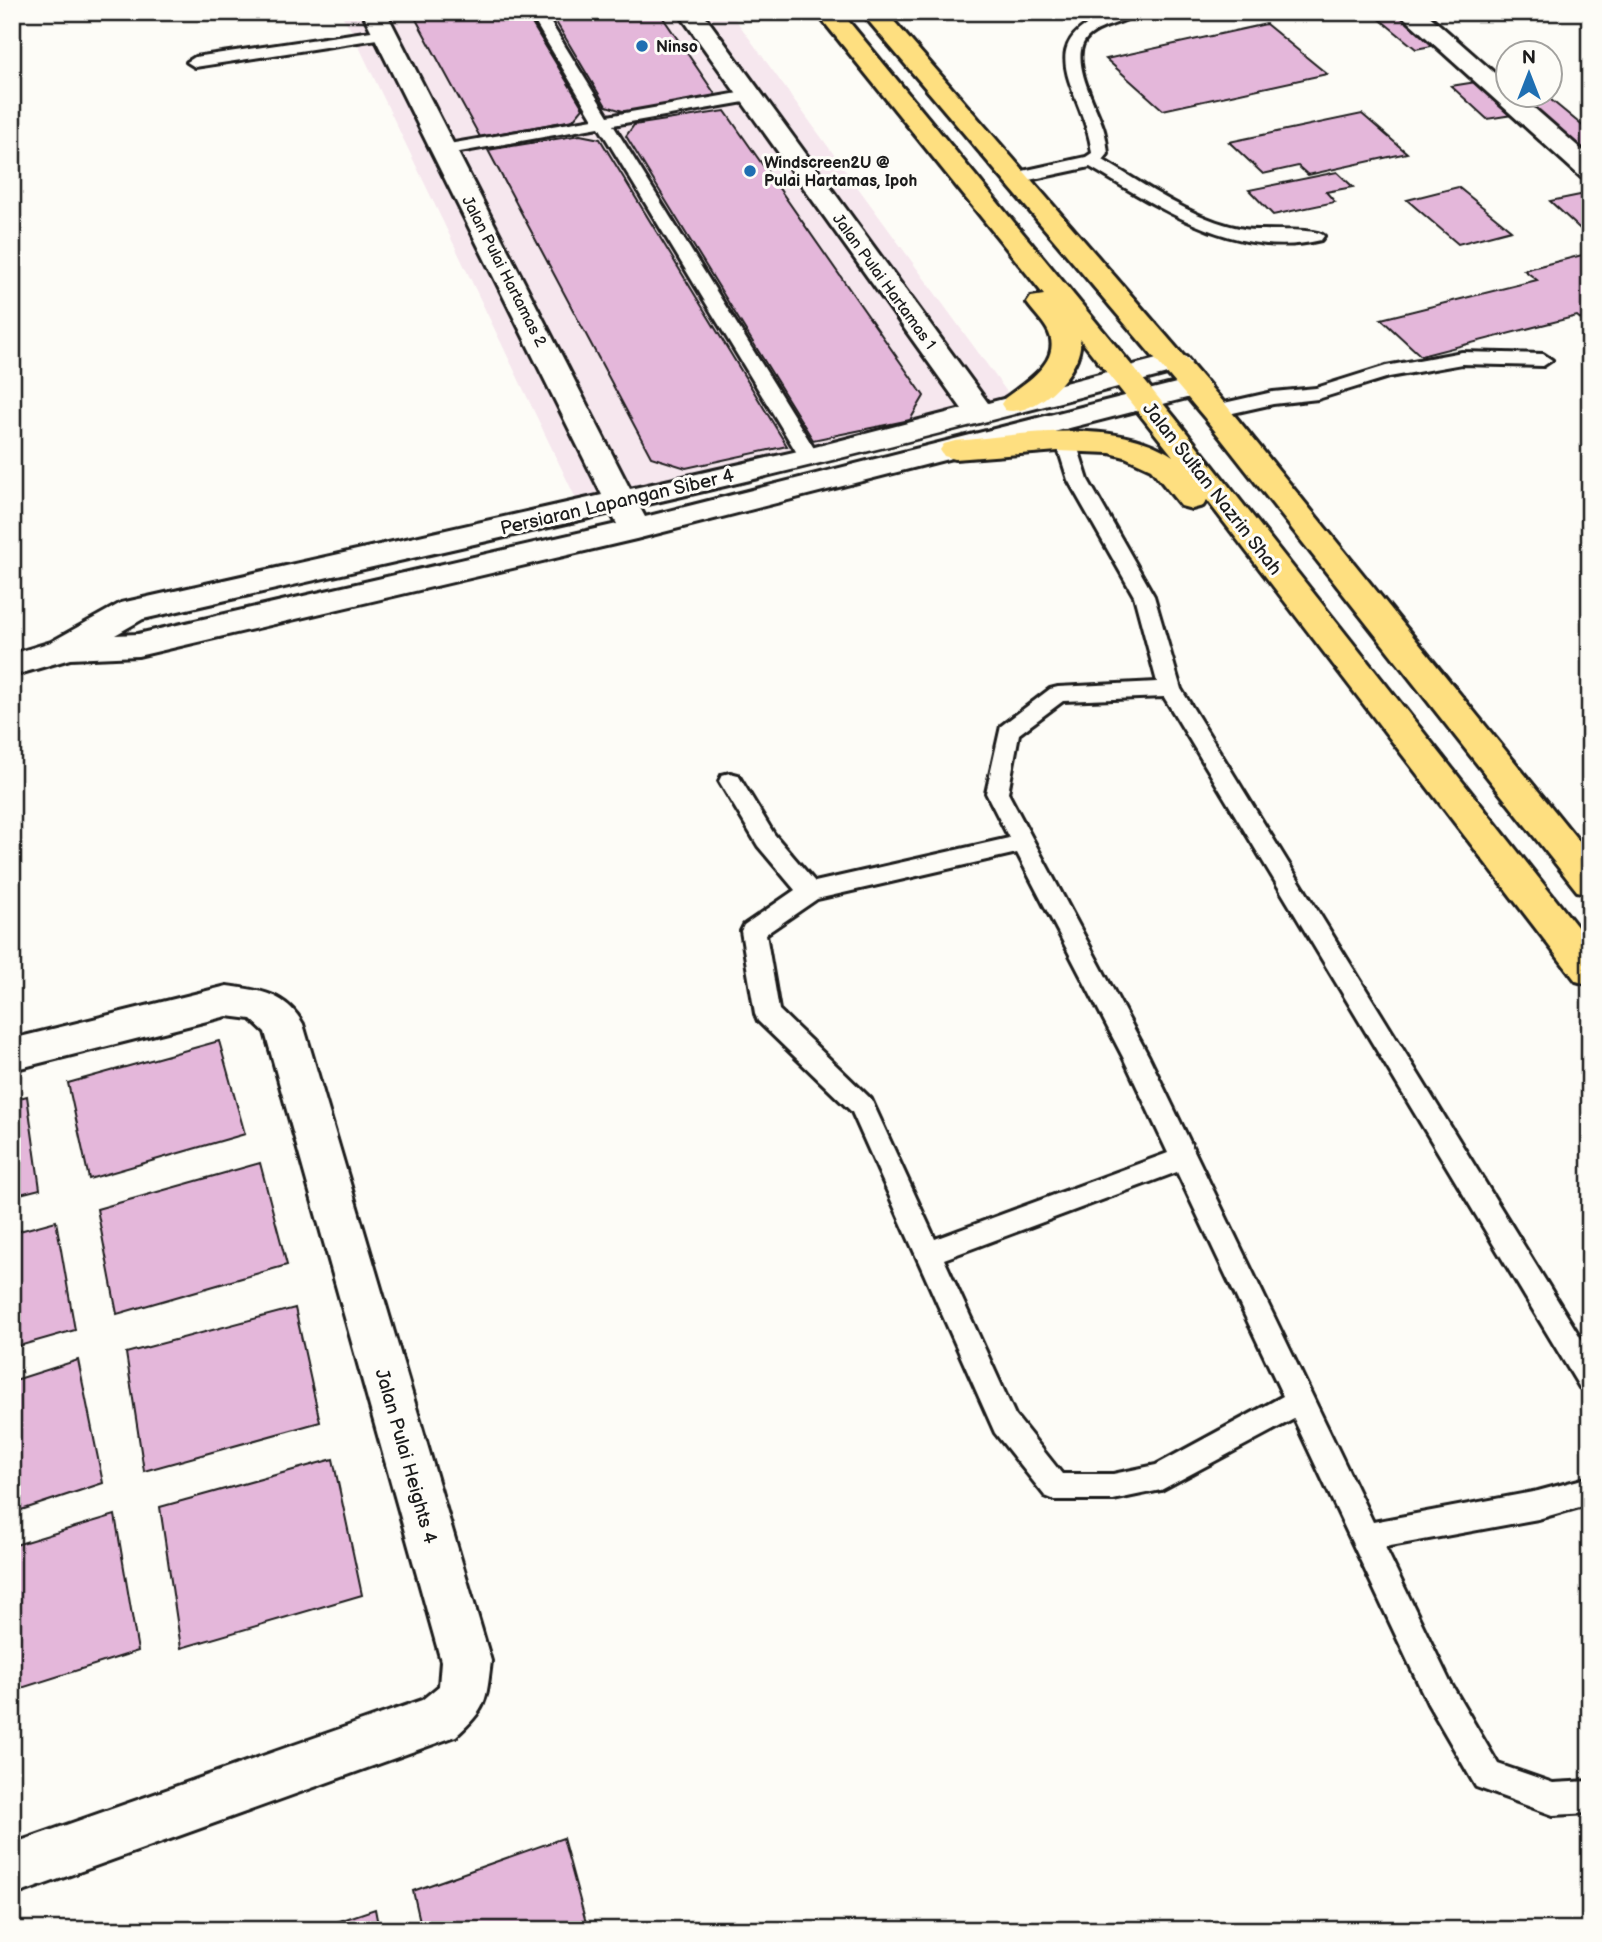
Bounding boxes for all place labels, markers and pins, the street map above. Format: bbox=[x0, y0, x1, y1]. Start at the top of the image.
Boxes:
marker: Ninso bbox=[634, 38, 650, 54]
place label: Ninso bbox=[656, 38, 698, 57]
place label: Windscreen2U @ Pulai Hartamas, Ipoh bbox=[764, 154, 917, 191]
marker: Windscreen2U @ Pulai Hartamas, Ipoh bbox=[742, 163, 758, 179]

